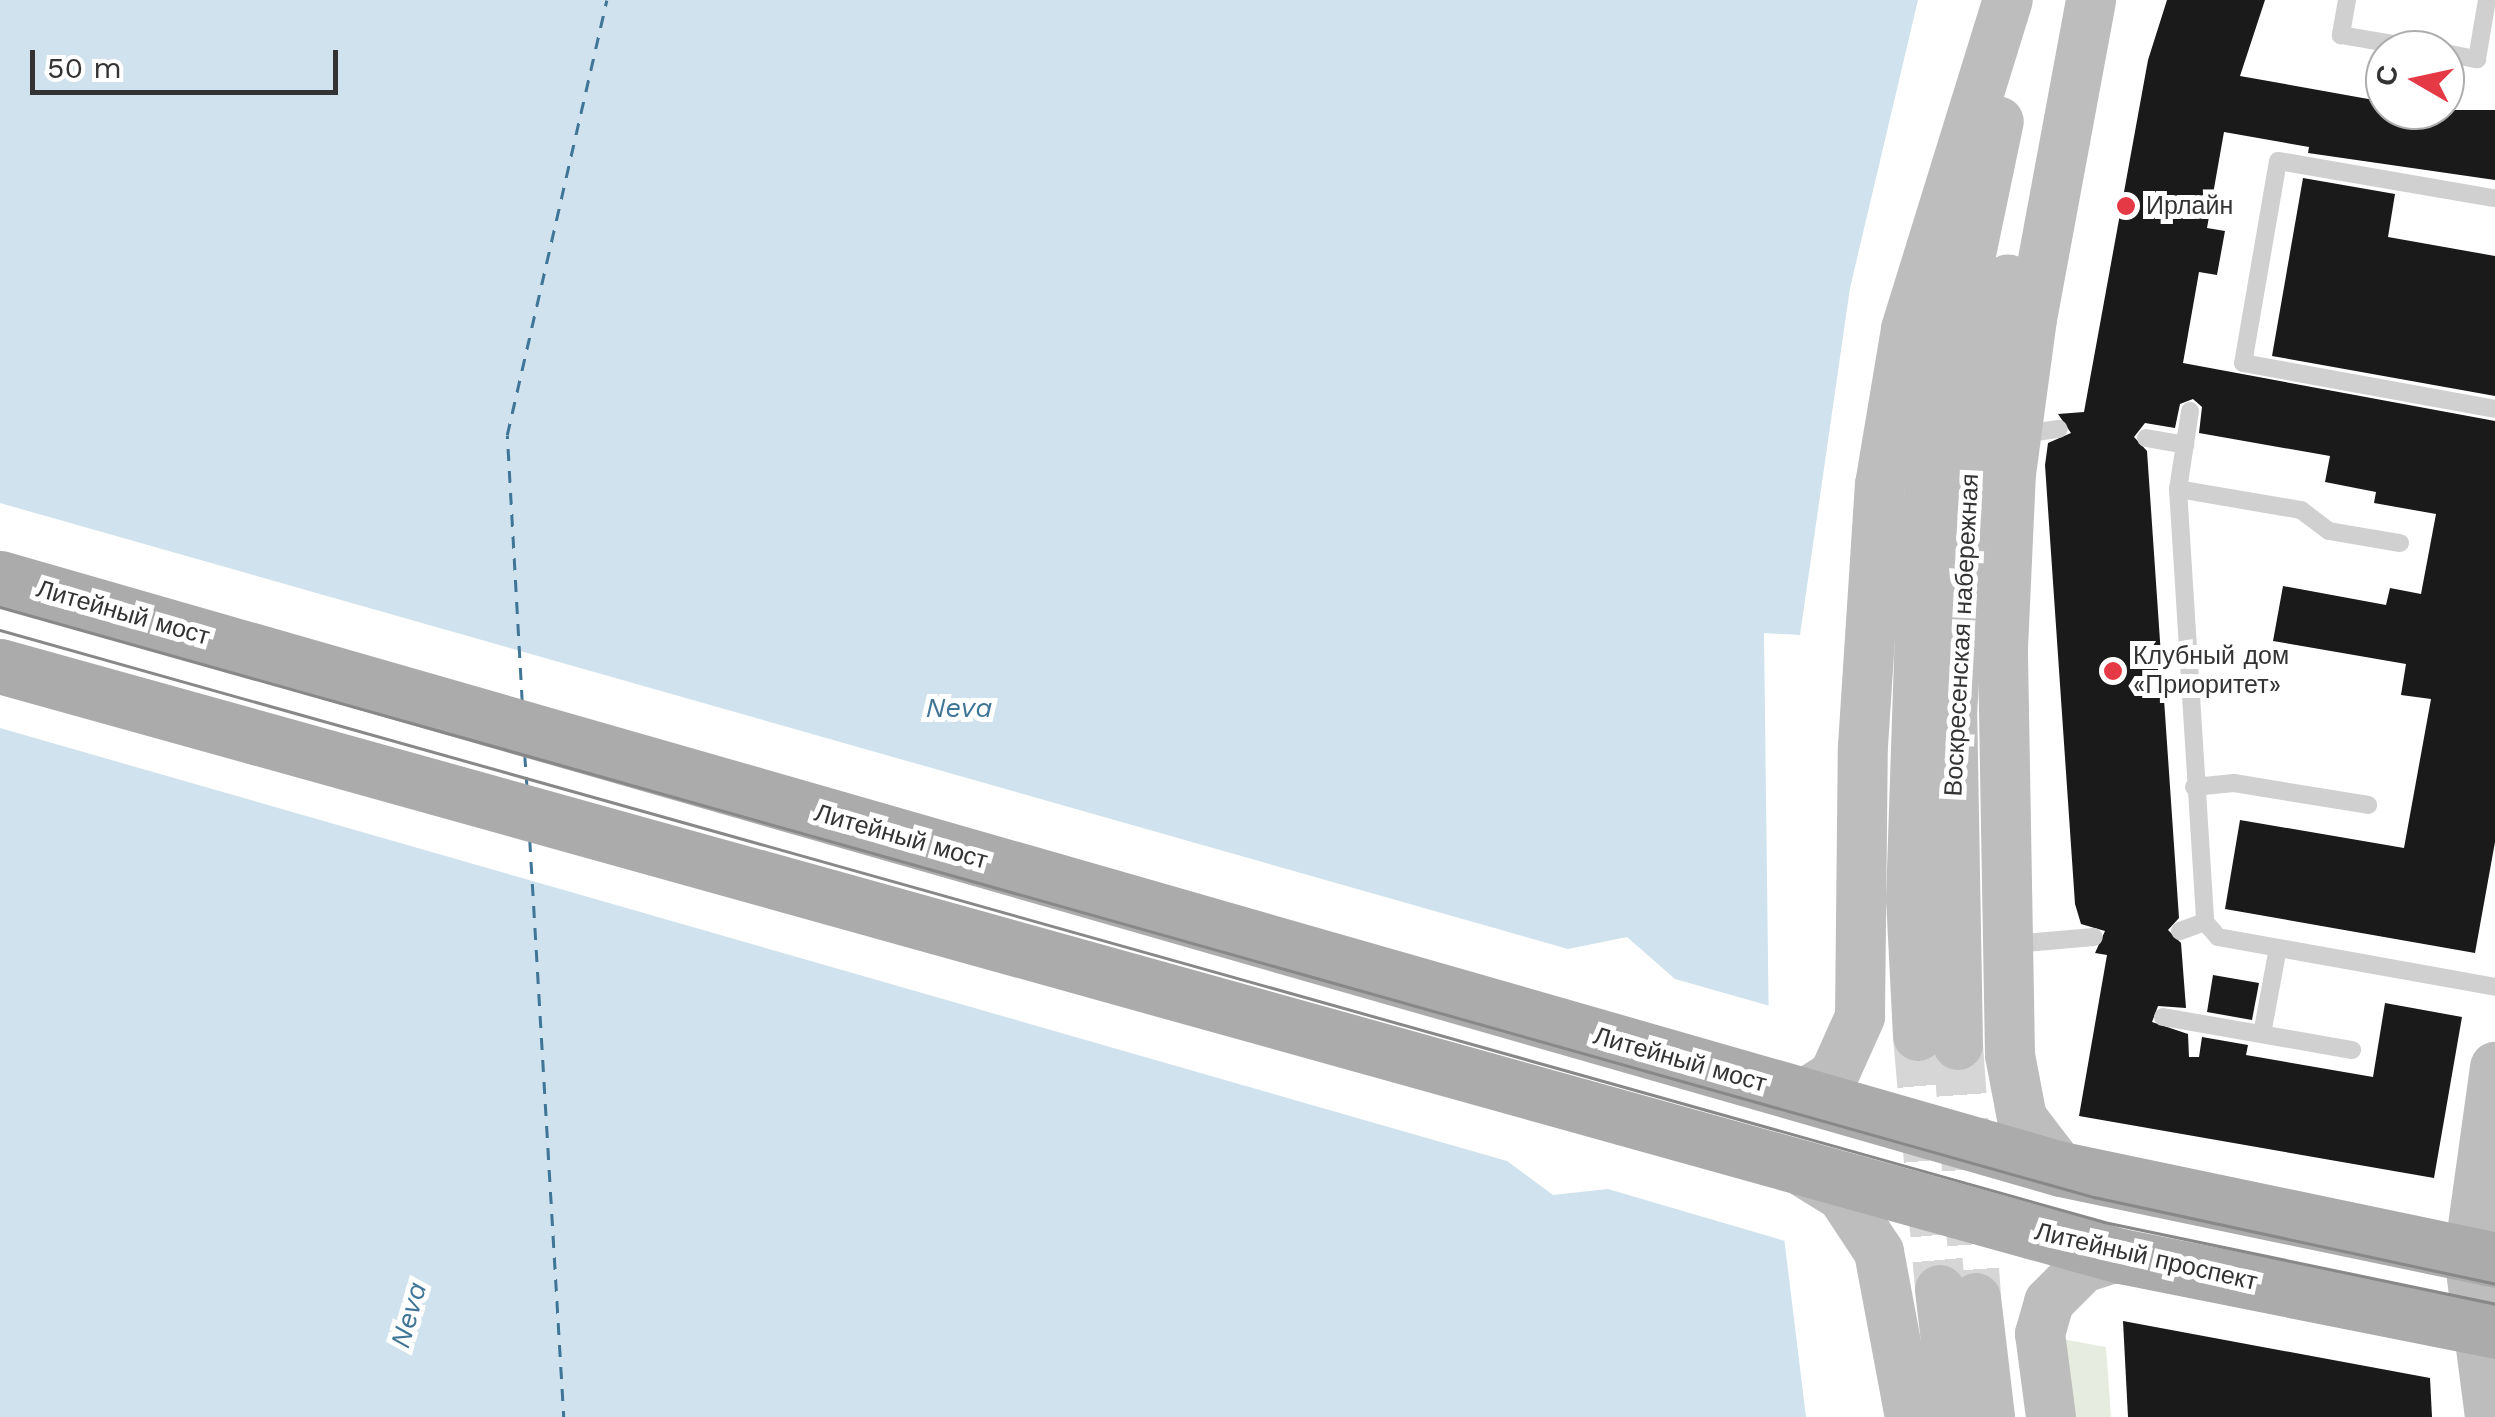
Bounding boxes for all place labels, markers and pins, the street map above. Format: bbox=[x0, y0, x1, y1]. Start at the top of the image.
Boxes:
place label: Ирлайн bbox=[2146, 191, 2233, 221]
marker: Ирлайн bbox=[2115, 195, 2137, 217]
place label: Клубный дом «Приоритет» bbox=[2133, 642, 2289, 701]
marker: Клубный дом «Приоритет» bbox=[2102, 660, 2124, 682]

